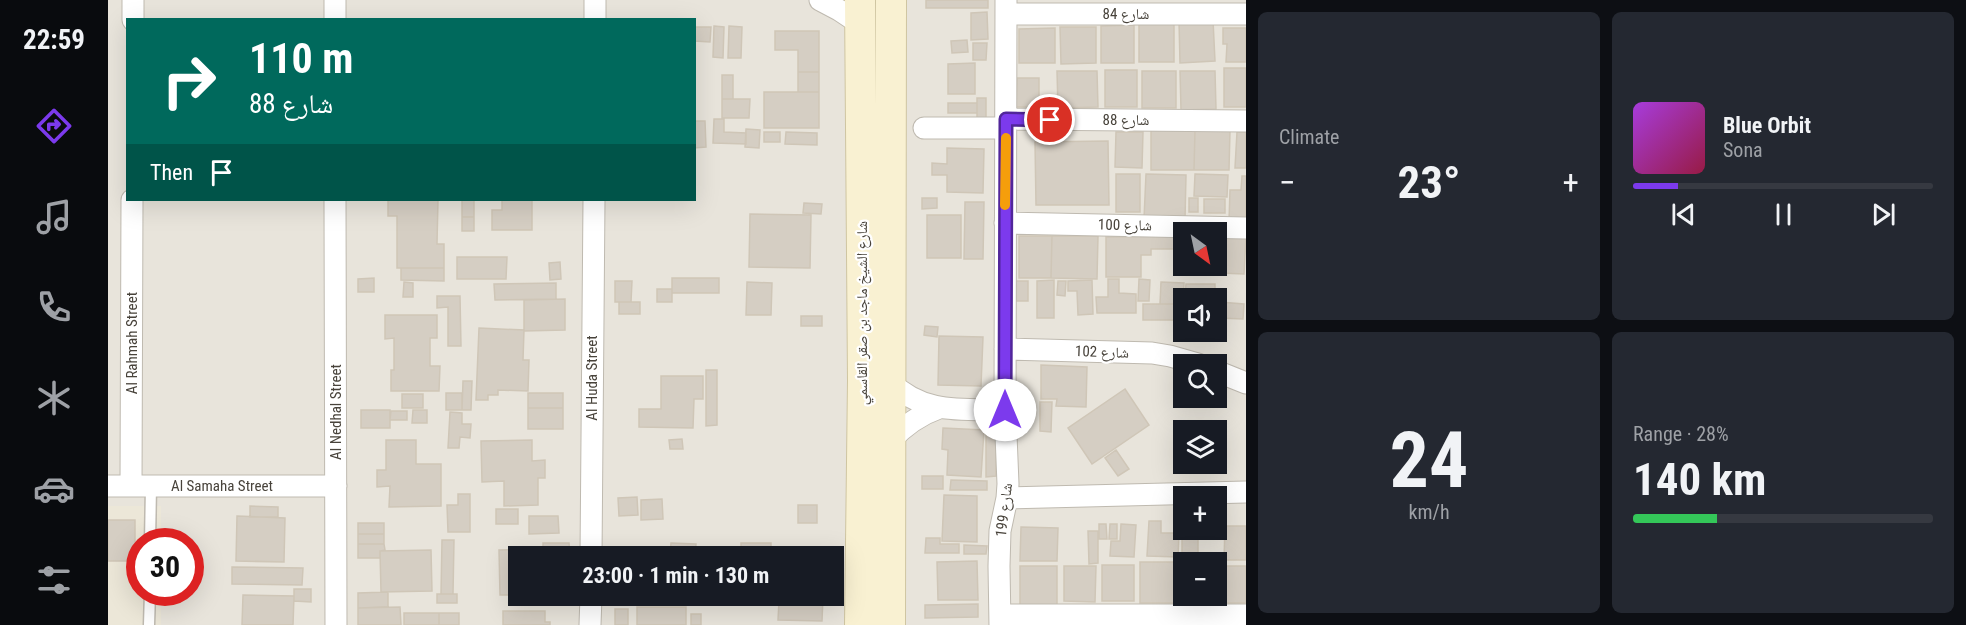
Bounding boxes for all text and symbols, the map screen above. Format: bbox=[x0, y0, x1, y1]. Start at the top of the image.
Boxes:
street label: شارع 84 bbox=[1103, 5, 1150, 24]
text: 22:59 bbox=[23, 24, 85, 56]
text: 110 m bbox=[249, 34, 354, 83]
icon: right bbox=[150, 42, 228, 120]
text: شارع 88 bbox=[249, 88, 333, 120]
pin bbox=[1024, 94, 1075, 145]
icon: arrive bbox=[1033, 103, 1066, 136]
icon: directions bbox=[33, 105, 75, 147]
street label: شارع 88 bbox=[1103, 111, 1150, 130]
text: Blue Orbit bbox=[1723, 113, 1811, 138]
text: Climate bbox=[1279, 125, 1339, 149]
text: Sona bbox=[1723, 138, 1763, 162]
icon: arrive bbox=[205, 156, 238, 189]
text: 23° bbox=[1398, 156, 1461, 209]
text: Then bbox=[150, 160, 193, 185]
text: − bbox=[1279, 163, 1296, 202]
text: + bbox=[1563, 163, 1579, 202]
icon: music bbox=[33, 196, 75, 238]
icon: previous bbox=[1667, 198, 1700, 231]
icon: pause bbox=[1767, 198, 1800, 231]
icon: next bbox=[1867, 198, 1900, 231]
street label: شارع 100 bbox=[1098, 216, 1152, 235]
street label: شارع الشيخ ماجد بن صقر القاسمي bbox=[853, 221, 874, 405]
north arrow bbox=[1173, 222, 1227, 276]
map controls bbox=[1173, 222, 1227, 606]
icon: phone bbox=[33, 286, 75, 328]
button: sound bbox=[1173, 288, 1227, 342]
street label: Al Rahmah Street bbox=[123, 292, 141, 394]
street label: Al Huda Street bbox=[583, 335, 601, 421]
street label: شارع 102 bbox=[1075, 342, 1130, 363]
button: search bbox=[1173, 354, 1227, 408]
street label: Al Nedhal Street bbox=[327, 364, 345, 460]
icon: climate bbox=[33, 377, 75, 419]
position arrow bbox=[973, 378, 1037, 442]
text: 24 bbox=[1390, 415, 1468, 506]
button: layers bbox=[1173, 420, 1227, 474]
text: Range · 28% bbox=[1633, 422, 1729, 446]
text: 140 km bbox=[1633, 453, 1766, 506]
icon: car bbox=[33, 468, 75, 510]
street label: Al Samaha Street bbox=[171, 477, 273, 495]
street label: شارع 199 bbox=[992, 482, 1017, 538]
button: + bbox=[1173, 486, 1227, 540]
text: km/h bbox=[1408, 500, 1450, 524]
speed limit sign: 30 bbox=[126, 528, 204, 606]
button: − bbox=[1173, 552, 1227, 606]
icon: filters bbox=[33, 559, 75, 601]
text: 23:00 · 1 min · 130 m bbox=[583, 563, 769, 588]

